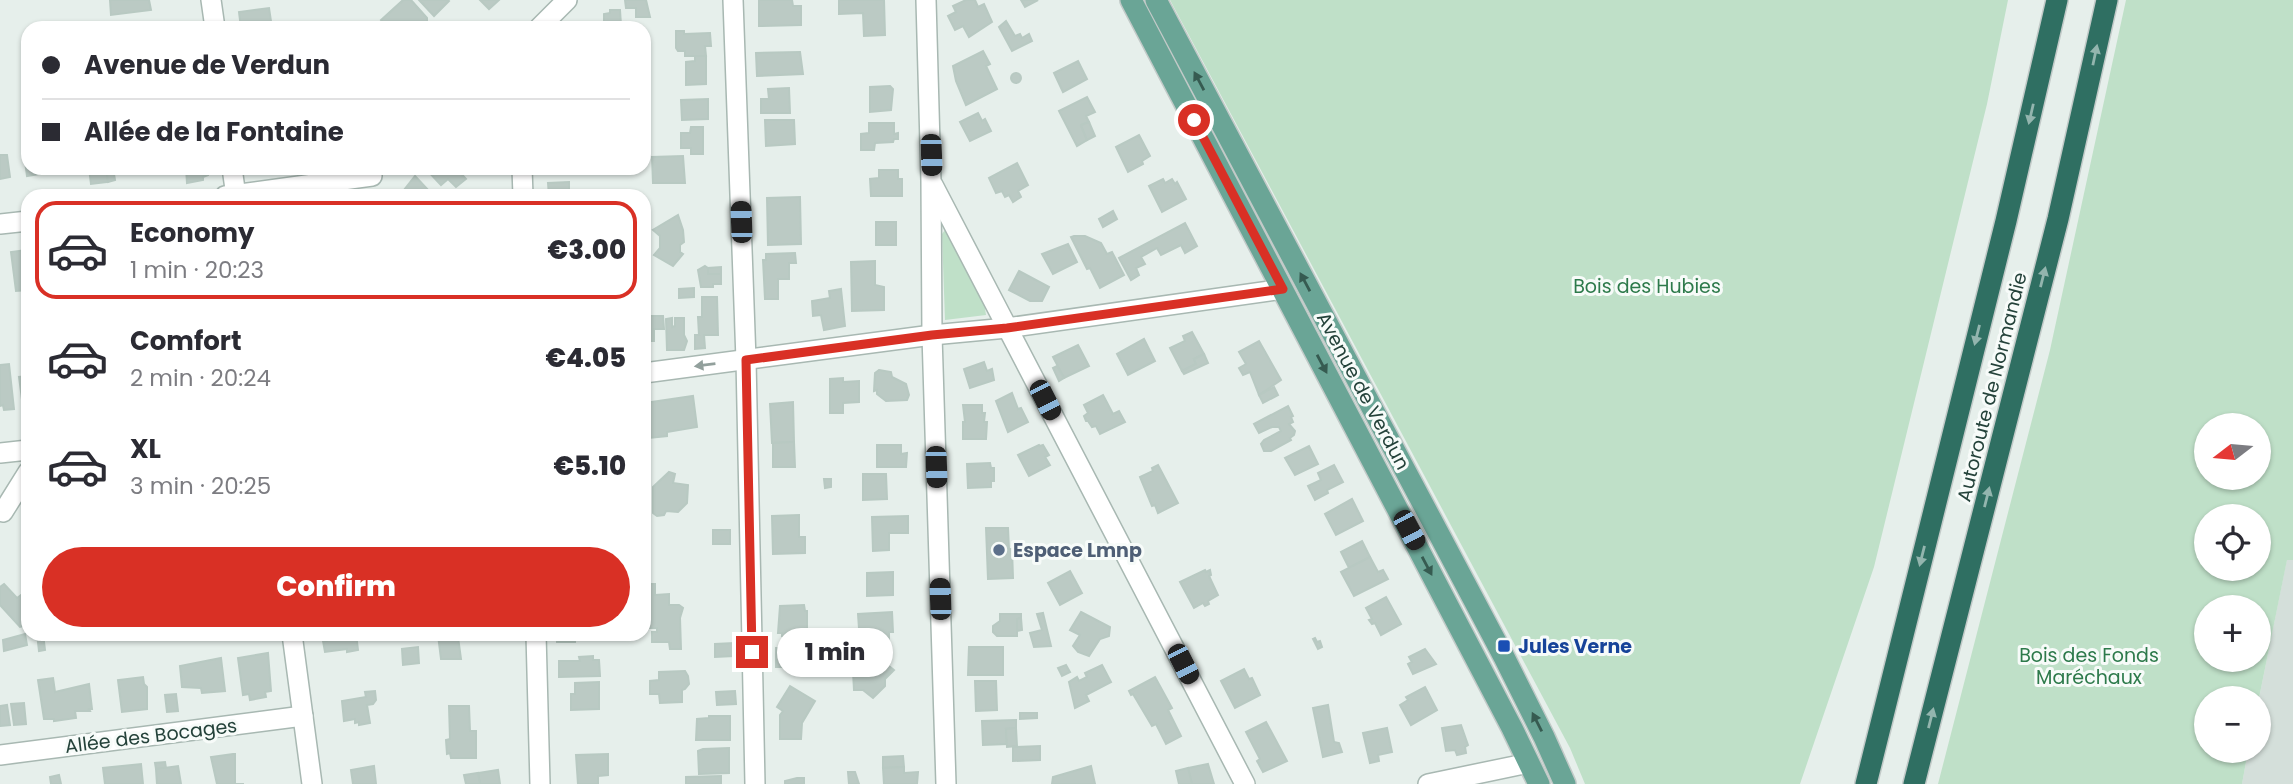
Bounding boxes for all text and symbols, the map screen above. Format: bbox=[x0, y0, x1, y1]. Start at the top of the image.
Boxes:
one-way arrow bbox=[2090, 44, 2101, 66]
text: Avenue de Verdun bbox=[84, 47, 330, 83]
one-way arrow bbox=[1193, 71, 1205, 91]
one-way arrow bbox=[2025, 103, 2036, 125]
route start bbox=[1178, 104, 1210, 136]
text: Allée de la Fontaine bbox=[84, 114, 344, 150]
car bbox=[920, 134, 943, 176]
car bbox=[730, 201, 753, 243]
text: Economy bbox=[130, 215, 254, 251]
icon: car bbox=[46, 219, 109, 282]
text: €3.00 bbox=[548, 232, 626, 268]
text: 1 min · 20:23 bbox=[130, 254, 264, 286]
one-way arrow bbox=[2038, 266, 2049, 288]
street label: Autoroute de Normandie bbox=[1950, 270, 2034, 504]
one-way arrow bbox=[1299, 272, 1311, 292]
park label: Bois des Hubies bbox=[1573, 273, 1721, 300]
street label: Avenue de Verdun bbox=[1310, 307, 1416, 475]
text: Comfort bbox=[130, 323, 242, 359]
one-way arrow bbox=[1971, 325, 1982, 347]
icon: car bbox=[46, 327, 109, 390]
text: €4.05 bbox=[545, 340, 626, 376]
one-way arrow bbox=[1317, 354, 1328, 374]
one-way arrow bbox=[694, 360, 716, 371]
text: 2 min · 20:24 bbox=[130, 362, 271, 394]
car bbox=[1027, 377, 1064, 423]
north arrow bbox=[2194, 413, 2272, 490]
map controls bbox=[2194, 413, 2271, 763]
text: XL bbox=[130, 431, 161, 467]
icon: car bbox=[46, 435, 109, 498]
car bbox=[925, 446, 948, 488]
text: €5.10 bbox=[553, 448, 626, 484]
text: 3 min · 20:25 bbox=[130, 470, 271, 502]
one-way arrow bbox=[1982, 486, 1993, 508]
button: locate bbox=[2194, 504, 2271, 581]
car bbox=[1390, 507, 1429, 553]
place label: Espace Lmnp bbox=[1013, 537, 1142, 564]
marker: Espace Lmnp bbox=[991, 542, 1007, 558]
one-way arrow bbox=[1916, 545, 1927, 567]
button: Confirm bbox=[42, 547, 630, 627]
one-way arrow bbox=[1422, 556, 1433, 576]
car bbox=[929, 578, 952, 620]
button: + bbox=[2194, 595, 2271, 672]
callout: 1 min bbox=[776, 628, 892, 676]
place label: Jules Verne bbox=[1518, 633, 1632, 660]
route end bbox=[736, 636, 768, 668]
text: 1 min bbox=[805, 636, 865, 668]
marker: Jules Verne bbox=[1496, 638, 1512, 654]
car bbox=[1165, 641, 1202, 687]
park label: Bois des Fonds Maréchaux bbox=[2019, 642, 2159, 691]
button: − bbox=[2194, 686, 2271, 763]
one-way arrow bbox=[1926, 707, 1937, 729]
street label: Allée des Bocages bbox=[63, 712, 239, 760]
one-way arrow bbox=[1531, 712, 1542, 732]

